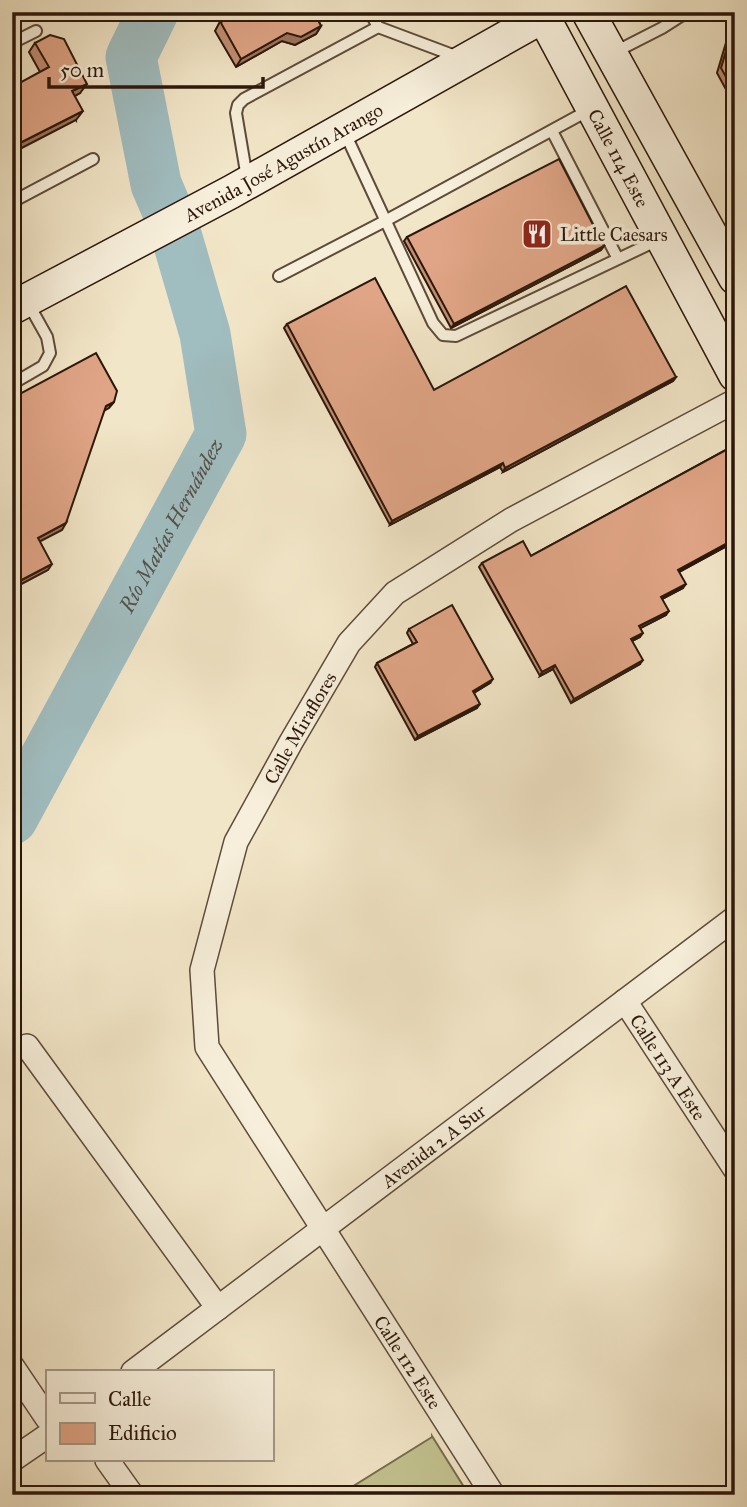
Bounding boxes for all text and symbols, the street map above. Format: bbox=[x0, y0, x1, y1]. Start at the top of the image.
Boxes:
scale bar bbox=[49, 46, 262, 90]
text: 50 m bbox=[60, 57, 105, 83]
street label: Avenida José Agustín Arango bbox=[179, 98, 387, 227]
street label: Calle 114 Este bbox=[583, 105, 654, 211]
restaurant icon: Little Caesars bbox=[520, 217, 554, 251]
place label: Little Caesars bbox=[560, 223, 668, 246]
water label: Río Matías Hernández bbox=[113, 434, 229, 618]
street label: Calle Miraflores bbox=[259, 668, 342, 788]
street label: Calle 113 A Este bbox=[625, 1010, 711, 1125]
street label: Avenida 2 A Sur bbox=[376, 1099, 491, 1193]
street label: Calle 112 Este bbox=[369, 1311, 446, 1413]
legend bbox=[46, 1370, 273, 1462]
text: Calle bbox=[108, 1386, 151, 1412]
text: Edificio bbox=[108, 1420, 177, 1446]

